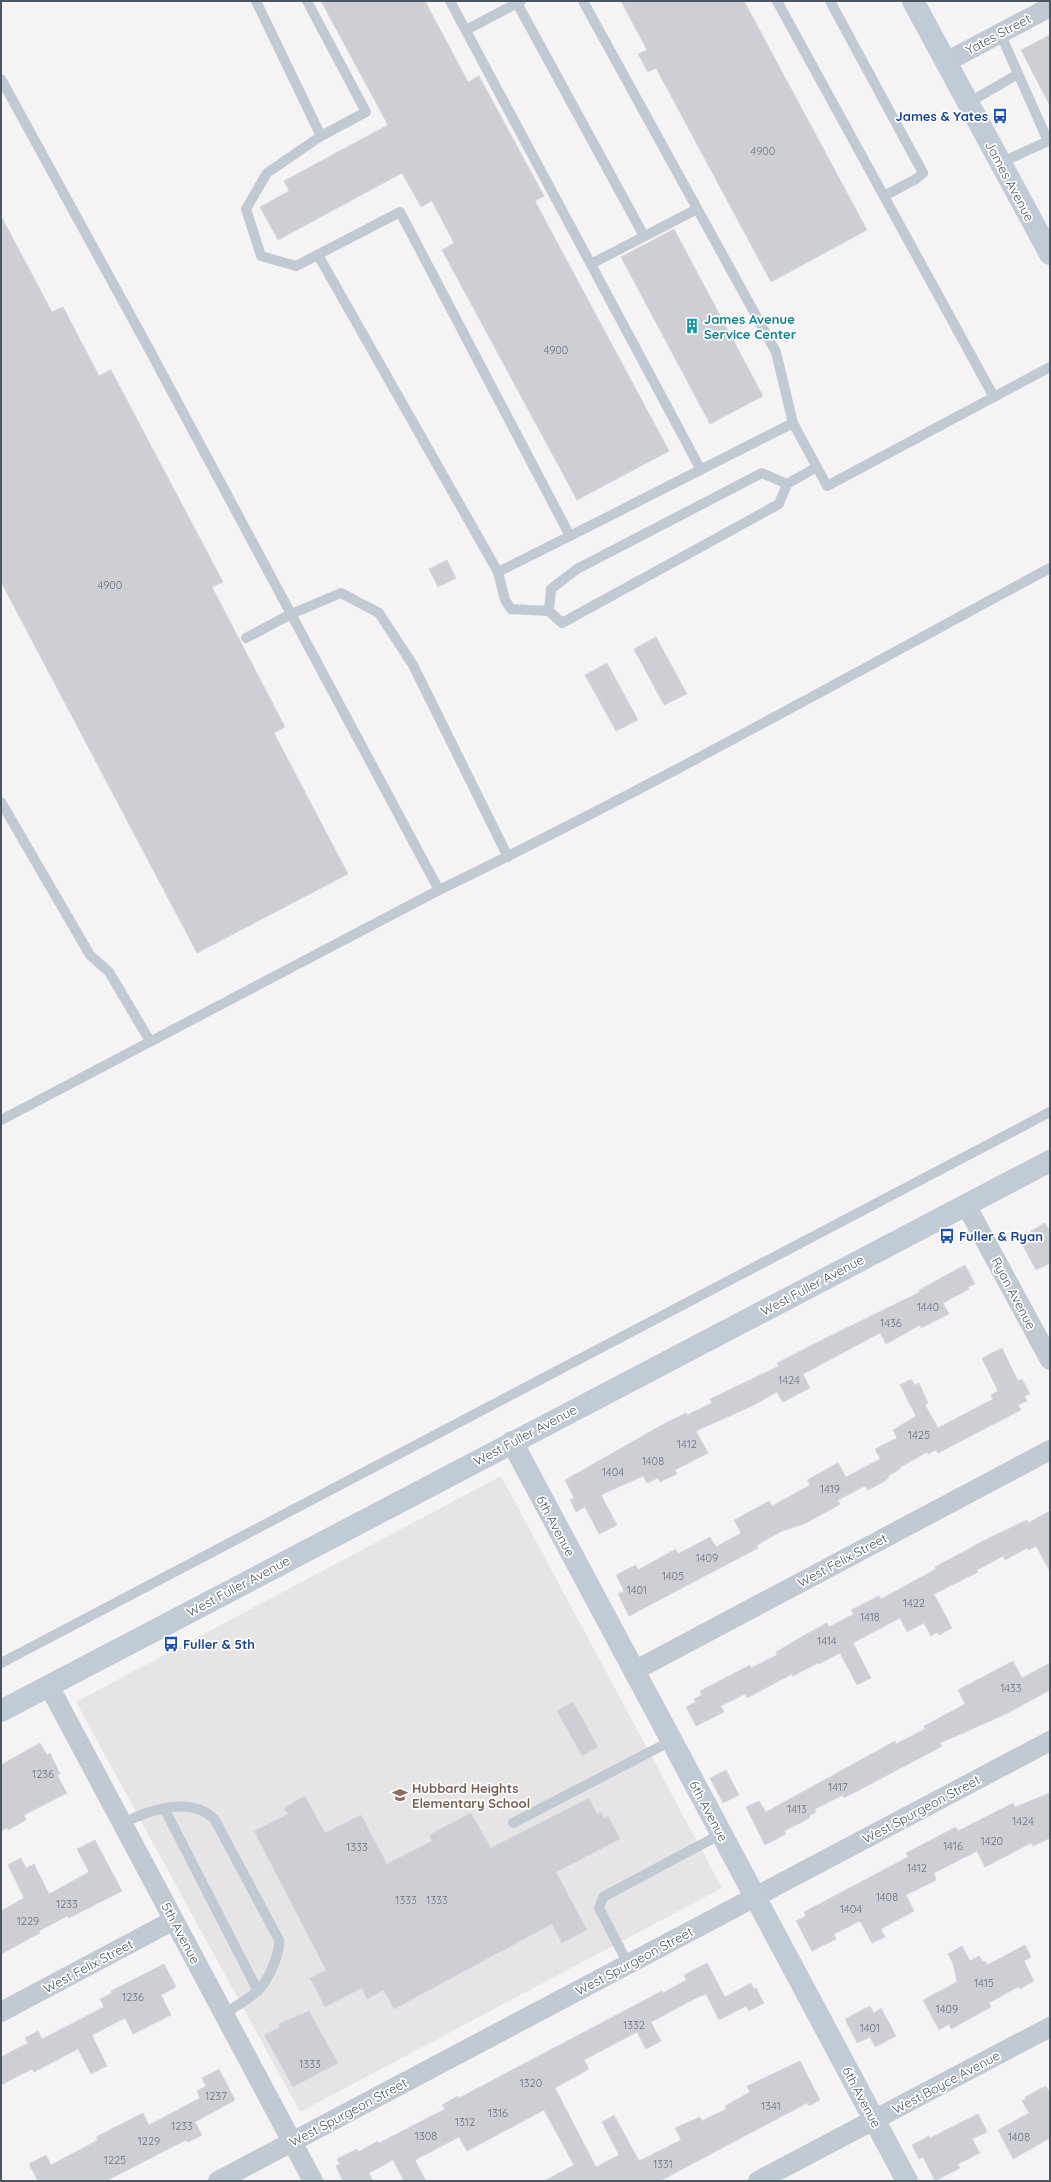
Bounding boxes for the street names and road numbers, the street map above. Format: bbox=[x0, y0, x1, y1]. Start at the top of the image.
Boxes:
street label: Yates Street bbox=[963, 10, 1033, 58]
street label: James Avenue bbox=[982, 138, 1038, 224]
street label: West Fuller Avenue bbox=[758, 1251, 866, 1319]
street label: Ryan Avenue bbox=[988, 1254, 1040, 1332]
street label: West Fuller Avenue bbox=[471, 1401, 579, 1469]
street label: 6th Avenue bbox=[533, 1493, 579, 1559]
street label: West Felix Street bbox=[794, 1530, 890, 1590]
street label: West Fuller Avenue bbox=[184, 1552, 292, 1620]
street label: West Spurgeon Street bbox=[860, 1771, 982, 1847]
street label: 6th Avenue bbox=[686, 1778, 732, 1844]
street label: 5th Avenue bbox=[158, 1900, 204, 1966]
street label: West Spurgeon Street bbox=[573, 1923, 695, 1999]
street label: West Felix Street bbox=[40, 1936, 136, 1996]
street label: West Boyce Avenue bbox=[889, 2047, 1003, 2117]
street label: 6th Avenue bbox=[839, 2064, 885, 2130]
street label: West Spurgeon Street bbox=[287, 2074, 409, 2150]

